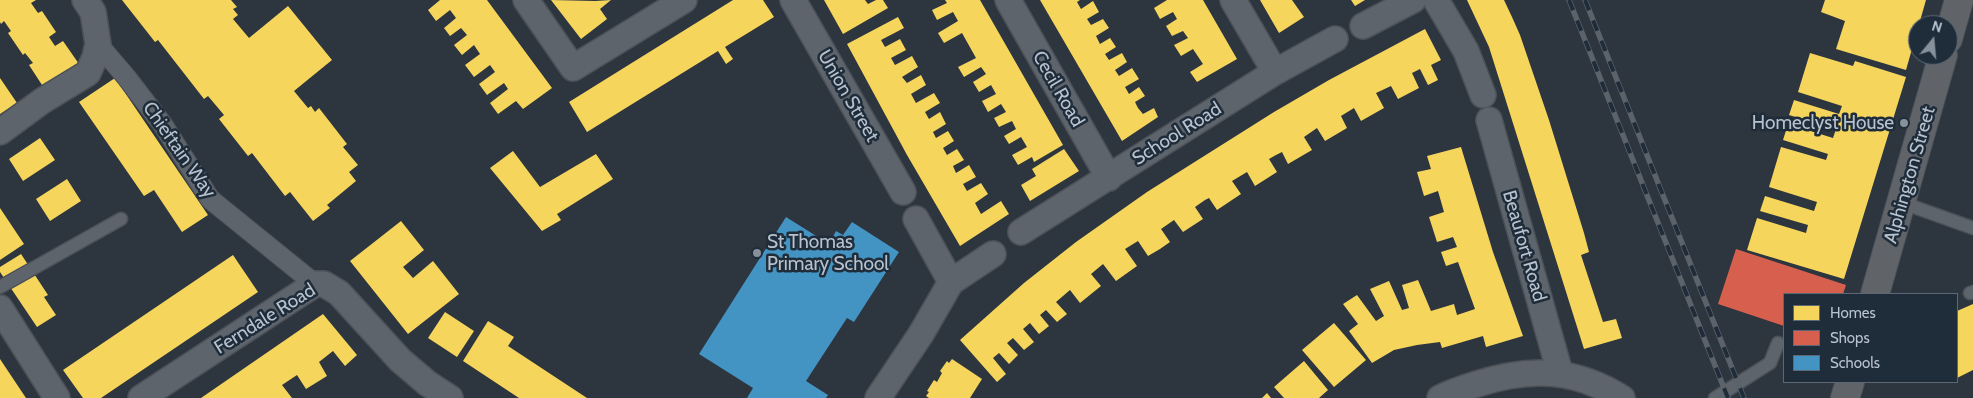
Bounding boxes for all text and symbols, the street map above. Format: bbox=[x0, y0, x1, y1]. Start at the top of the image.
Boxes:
north arrow bbox=[1908, 15, 1958, 65]
text: N bbox=[1930, 17, 1944, 37]
street label: Union Street bbox=[813, 46, 883, 146]
street label: Cecil Road bbox=[1027, 47, 1089, 131]
street label: Chieftain Way bbox=[138, 98, 220, 202]
street label: School Road bbox=[1128, 98, 1226, 170]
street label: Alphington Street bbox=[1880, 104, 1940, 246]
place label: Homeclyst House bbox=[1752, 112, 1894, 134]
marker: Homeclyst House bbox=[1898, 117, 1910, 129]
street label: Beaufort Road bbox=[1497, 188, 1551, 304]
place label: St Thomas Primary School bbox=[767, 231, 889, 275]
marker: St Thomas Primary School bbox=[751, 247, 763, 259]
street label: Ferndale Road bbox=[210, 279, 320, 359]
legend bbox=[1783, 293, 1958, 383]
text: Homes bbox=[1830, 304, 1876, 322]
text: Shops bbox=[1830, 329, 1870, 347]
text: Schools bbox=[1830, 354, 1880, 372]

